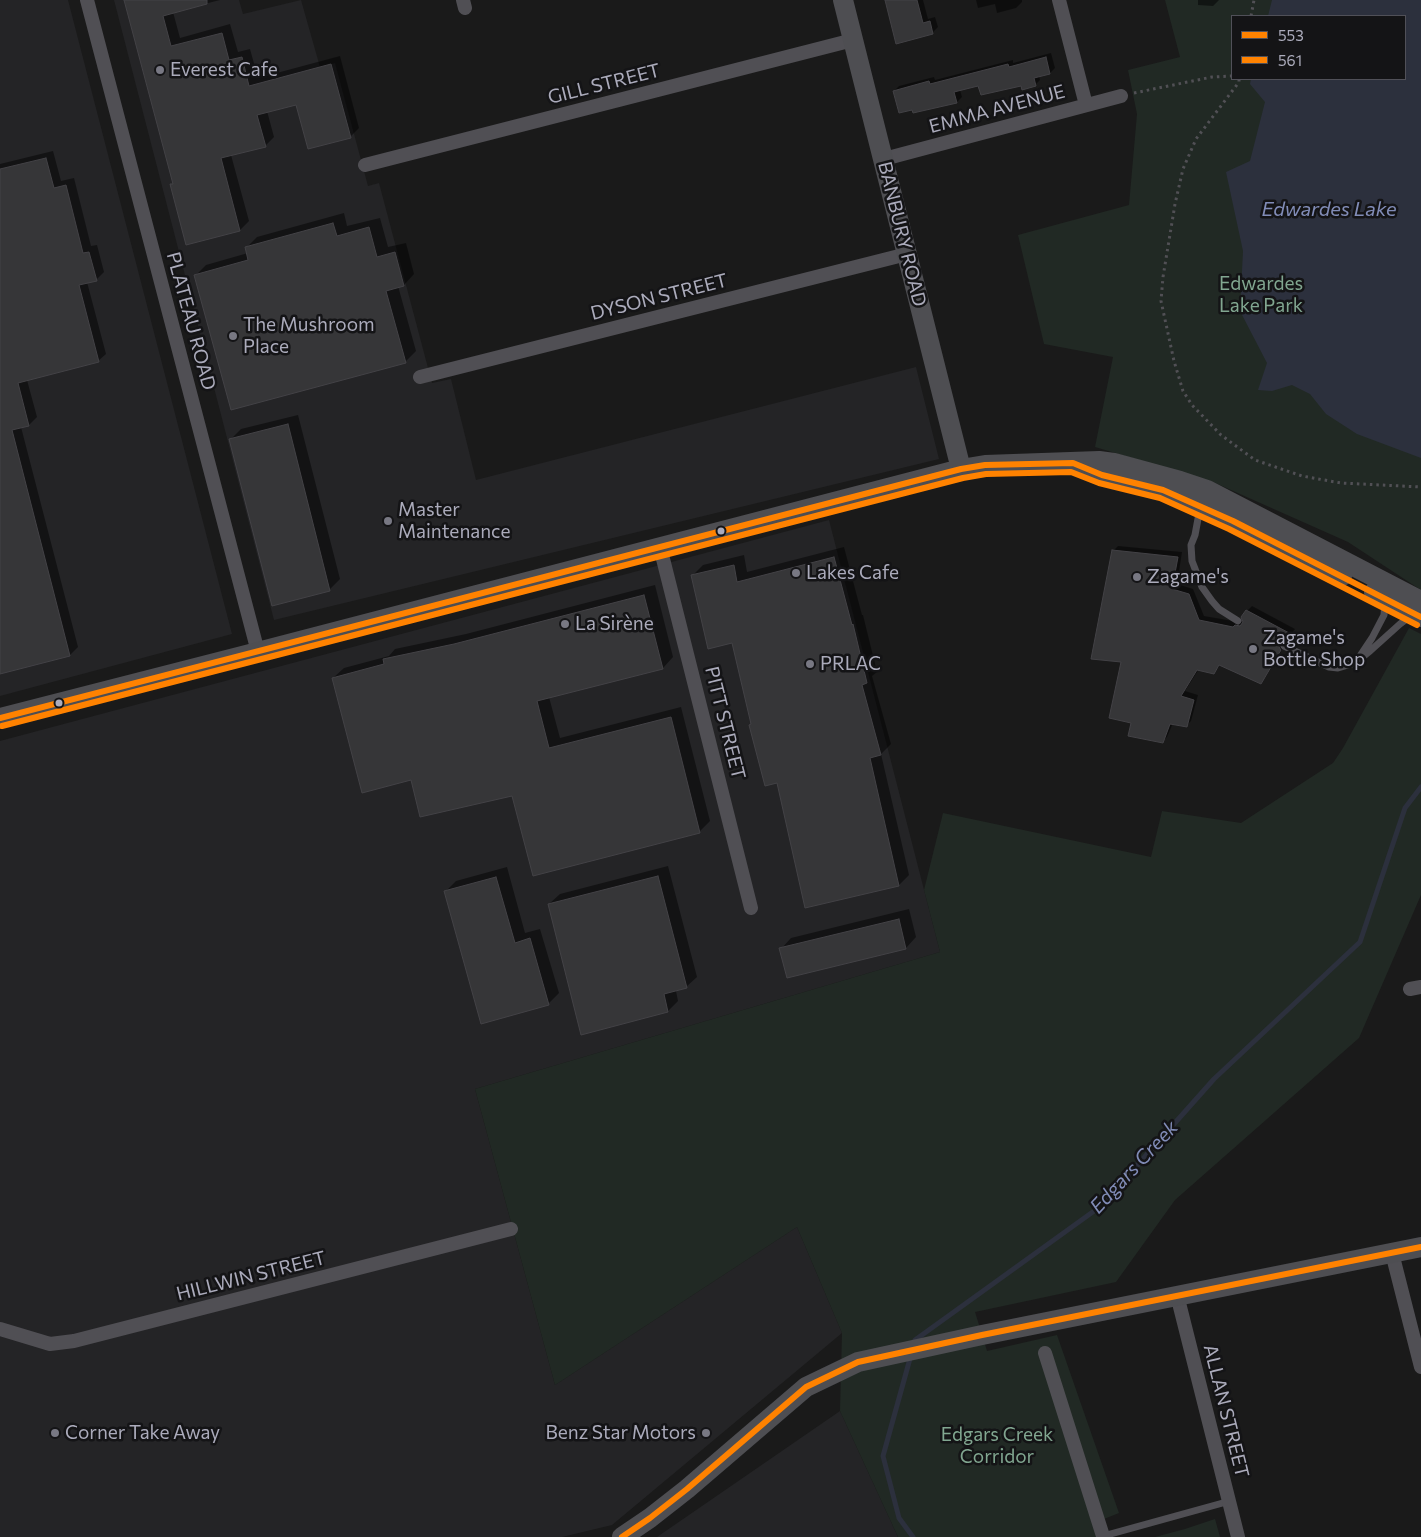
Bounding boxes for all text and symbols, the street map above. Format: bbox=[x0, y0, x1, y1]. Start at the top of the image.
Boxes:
legend bbox=[1231, 15, 1406, 80]
text: 553 bbox=[1278, 26, 1304, 44]
text: 561 bbox=[1278, 51, 1302, 69]
place label: Everest Cafe bbox=[170, 59, 278, 81]
street label: GILL STREET bbox=[545, 59, 663, 109]
marker: Everest Cafe bbox=[154, 64, 166, 76]
street label: EMMA AVENUE bbox=[926, 80, 1068, 138]
street label: BANBURY ROAD bbox=[873, 159, 931, 309]
water label: Edwardes Lake bbox=[1261, 197, 1397, 221]
street label: PLATEAU ROAD bbox=[162, 249, 220, 393]
street label: DYSON STREET bbox=[588, 269, 730, 325]
park label: Edwardes Lake Park bbox=[1219, 273, 1303, 317]
place label: The Mushroom Place bbox=[243, 314, 375, 358]
marker: The Mushroom Place bbox=[227, 330, 239, 342]
place label: Master Maintenance bbox=[398, 499, 511, 543]
marker: Master Maintenance bbox=[382, 515, 394, 527]
unlabelled marker bbox=[716, 526, 726, 536]
place label: Lakes Cafe bbox=[806, 562, 899, 584]
place label: Zagame's bbox=[1147, 566, 1229, 588]
marker: Lakes Cafe bbox=[790, 567, 802, 579]
marker: Zagame's bbox=[1131, 571, 1143, 583]
place label: La Sirène bbox=[575, 613, 654, 635]
marker: La Sirène bbox=[559, 618, 571, 630]
place label: Zagame's Bottle Shop bbox=[1263, 627, 1365, 671]
marker: Zagame's Bottle Shop bbox=[1247, 643, 1259, 655]
place label: PRLAC bbox=[820, 653, 881, 675]
marker: PRLAC bbox=[804, 658, 816, 670]
street label: PITT STREET bbox=[700, 664, 750, 782]
unlabelled marker bbox=[54, 698, 64, 708]
water label: Edgars Creek bbox=[1085, 1116, 1183, 1218]
street label: HILLWIN STREET bbox=[174, 1246, 328, 1306]
street label: ALLAN STREET bbox=[1198, 1342, 1254, 1480]
place label: Corner Take Away bbox=[65, 1422, 220, 1444]
place label: Benz Star Motors bbox=[546, 1422, 696, 1444]
park label: Edgars Creek Corridor bbox=[941, 1424, 1053, 1468]
marker: Corner Take Away bbox=[49, 1427, 61, 1439]
marker: Benz Star Motors bbox=[700, 1427, 712, 1439]

